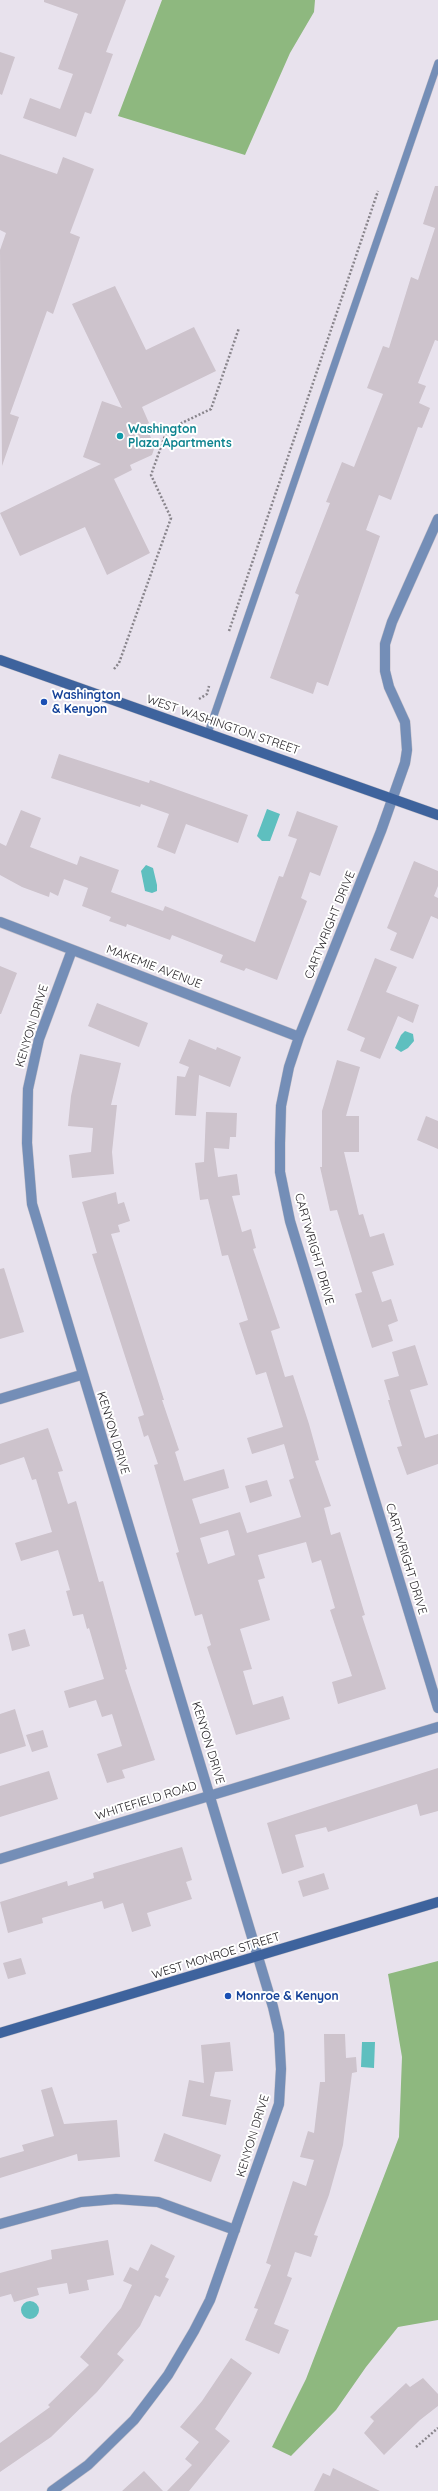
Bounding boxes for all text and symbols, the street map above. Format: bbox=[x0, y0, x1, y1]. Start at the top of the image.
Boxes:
place label: Washington Plaza Apartments bbox=[128, 422, 232, 450]
marker: Washington Plaza Apartments bbox=[115, 431, 125, 441]
place label: Washington & Kenyon bbox=[52, 688, 121, 716]
street label: WEST WASHINGTON STREET bbox=[145, 692, 301, 758]
marker: Washington & Kenyon bbox=[39, 697, 49, 707]
street label: CARTWRIGHT DRIVE bbox=[302, 869, 358, 981]
street label: MAKEMIE AVENUE bbox=[104, 942, 204, 992]
street label: KENYON DRIVE bbox=[13, 983, 51, 1069]
street label: CARTWRIGHT DRIVE bbox=[291, 1192, 337, 1306]
street label: KENYON DRIVE bbox=[94, 1390, 132, 1476]
street label: CARTWRIGHT DRIVE bbox=[382, 1502, 430, 1616]
street label: KENYON DRIVE bbox=[189, 1700, 227, 1786]
street label: WHITEFIELD ROAD bbox=[93, 1779, 199, 1823]
street label: WEST MONROE STREET bbox=[150, 1930, 282, 1982]
place label: Monroe & Kenyon bbox=[236, 1989, 339, 2003]
marker: Monroe & Kenyon bbox=[223, 1991, 233, 2001]
street label: KENYON DRIVE bbox=[234, 2093, 272, 2179]

